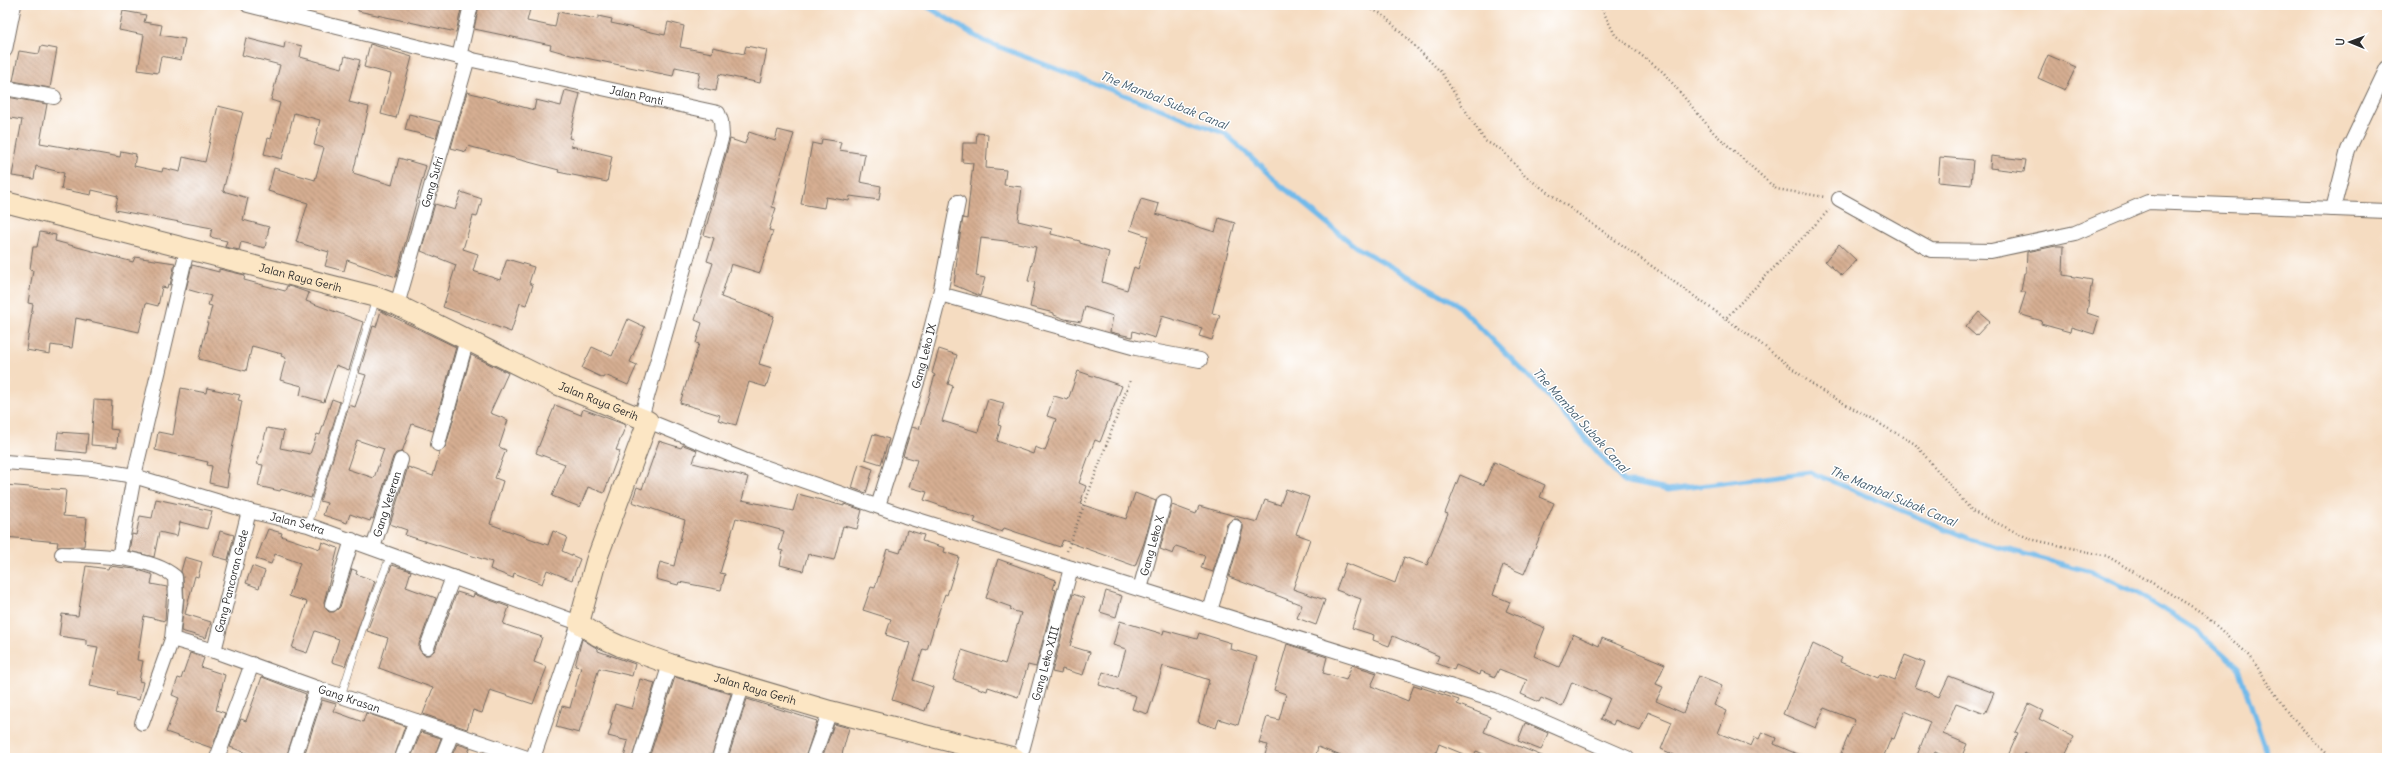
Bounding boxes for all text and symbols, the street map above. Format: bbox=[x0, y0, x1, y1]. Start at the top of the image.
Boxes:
north arrow bbox=[2330, 22, 2370, 62]
text: U bbox=[2333, 38, 2347, 46]
water label: The Mambal Subak Canal bbox=[1098, 68, 1232, 133]
street label: Jalan Panti bbox=[608, 83, 665, 108]
street label: Gang Sufri bbox=[418, 155, 446, 209]
street label: Jalan Raya Gerih bbox=[257, 260, 343, 295]
street label: Gang Leko IX bbox=[908, 322, 939, 390]
water label: The Mambal Subak Canal bbox=[1530, 365, 1634, 477]
street label: Jalan Raya Gerih bbox=[557, 379, 641, 424]
water label: The Mambal Subak Canal bbox=[1828, 463, 1961, 530]
street label: Gang Veteran bbox=[370, 469, 404, 539]
street label: Jalan Setra bbox=[269, 509, 327, 537]
street label: Gang Leko X bbox=[1137, 514, 1167, 577]
street label: Gang Pancoran Gede bbox=[212, 528, 251, 634]
street label: Gang Leko XIII bbox=[1029, 624, 1062, 702]
street label: Jalan Raya Gerih bbox=[712, 670, 798, 708]
street label: Gang Krasan bbox=[316, 682, 382, 716]

